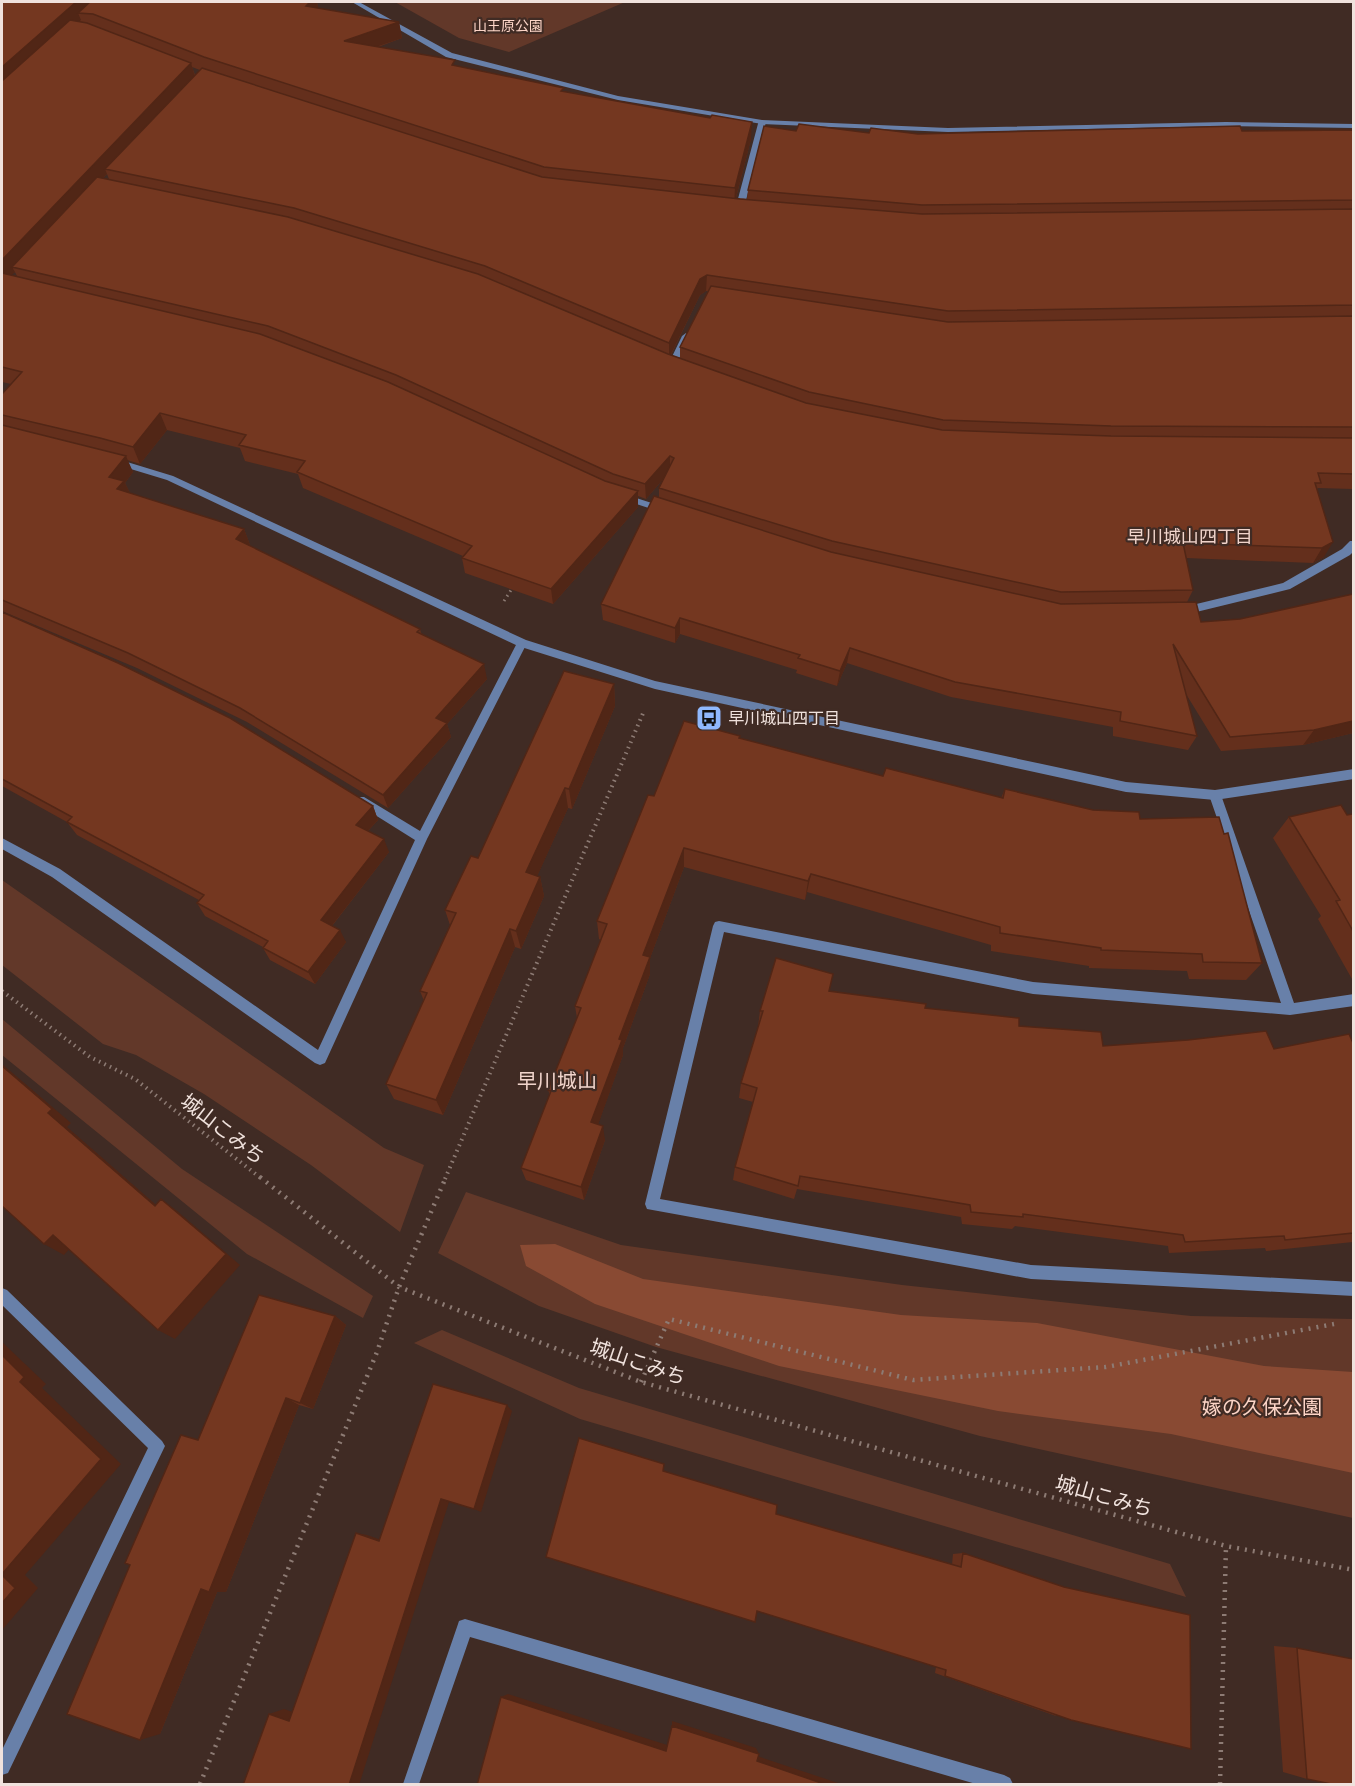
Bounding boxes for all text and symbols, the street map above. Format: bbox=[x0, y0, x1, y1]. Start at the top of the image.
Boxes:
park label: 山王原公園 bbox=[473, 16, 543, 36]
district label: 早川城山四丁目 bbox=[1127, 524, 1253, 549]
bus stop icon: 早川城山四丁目 bbox=[694, 703, 724, 733]
place label: 早川城山四丁目 bbox=[728, 707, 840, 730]
district label: 早川城山 bbox=[517, 1067, 597, 1095]
street label: 城山こみち bbox=[175, 1087, 271, 1171]
street label: 城山こみち bbox=[586, 1332, 690, 1392]
park label: 嫁の久保公園 bbox=[1202, 1393, 1322, 1421]
street label: 城山こみち bbox=[1052, 1469, 1156, 1523]

